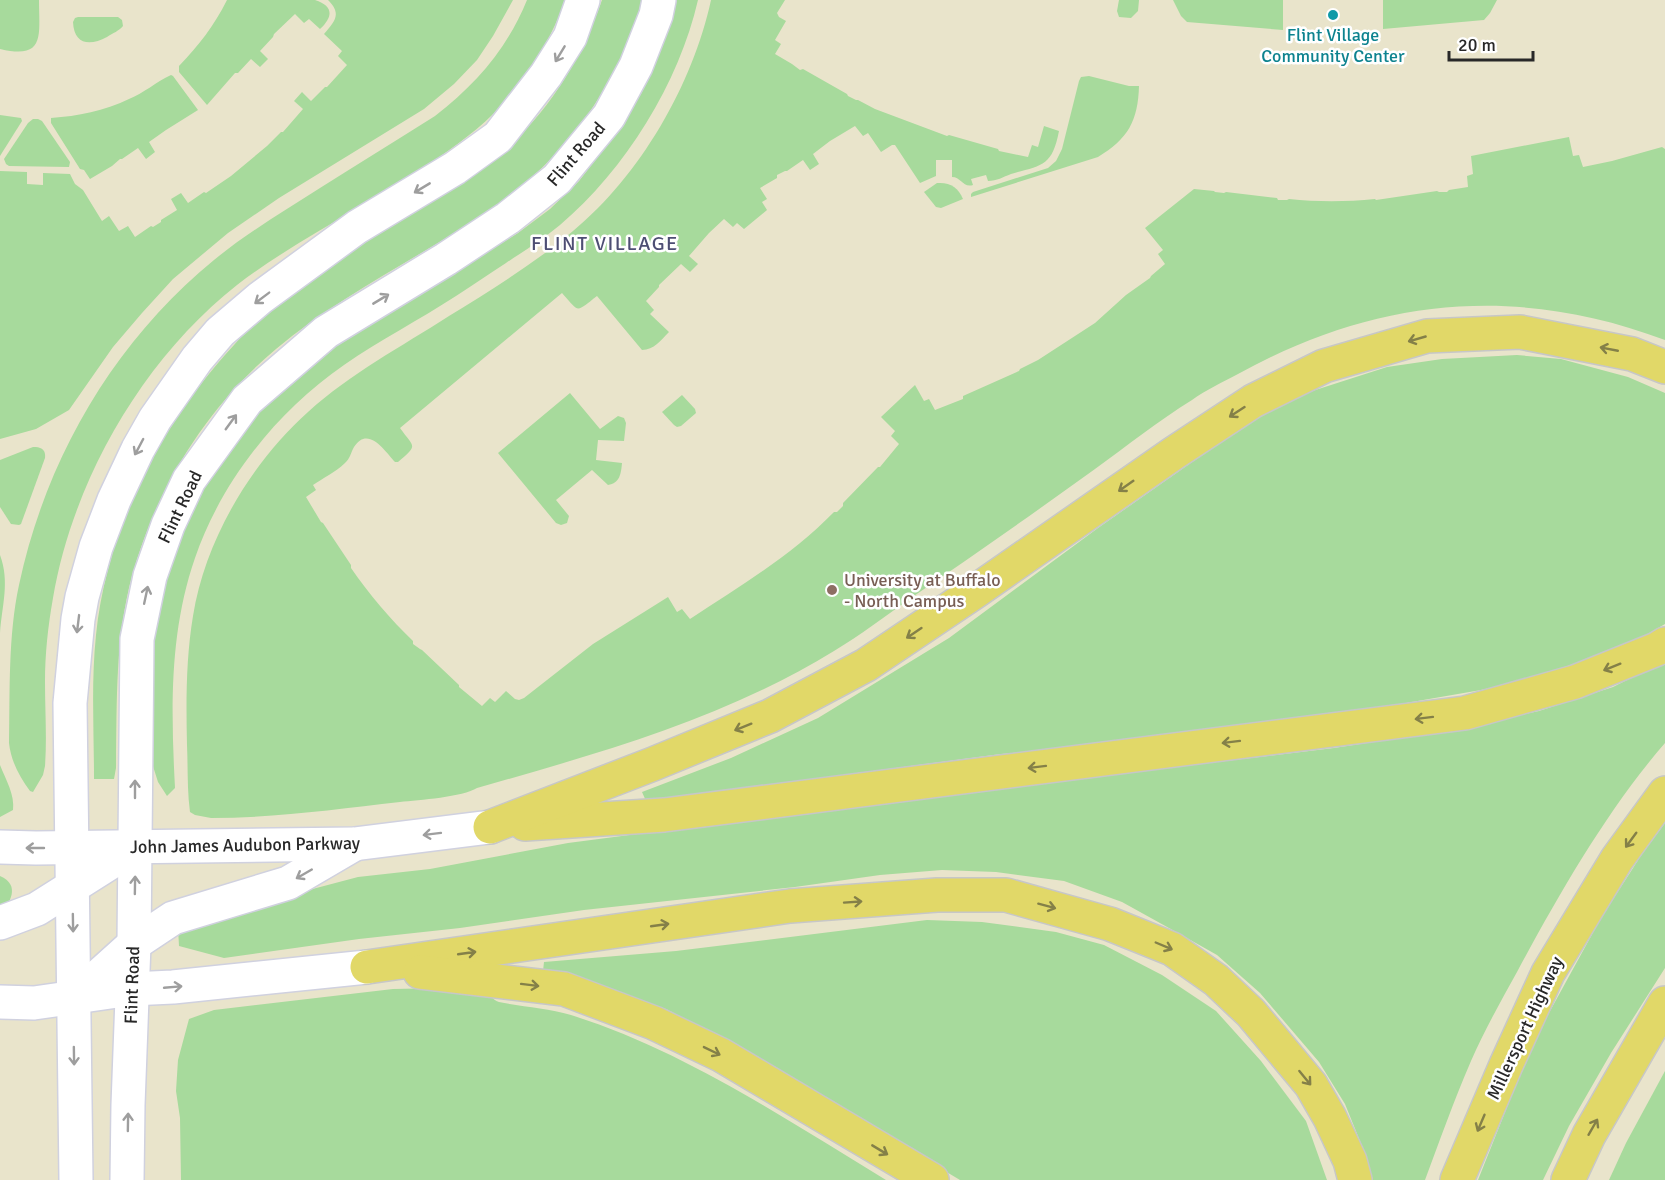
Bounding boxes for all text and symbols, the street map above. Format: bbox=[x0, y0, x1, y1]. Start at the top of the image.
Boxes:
marker: Flint Village Community Center bbox=[1326, 8, 1340, 22]
place label: Flint Village Community Center bbox=[1261, 24, 1405, 67]
scale bar bbox=[1449, 24, 1533, 62]
text: 20 m bbox=[1458, 34, 1496, 56]
one-way arrow bbox=[553, 45, 565, 62]
street label: Flint Road bbox=[542, 117, 610, 191]
one-way arrow bbox=[414, 182, 431, 194]
district label: FLINT VILLAGE bbox=[531, 231, 679, 256]
one-way arrow bbox=[254, 291, 270, 304]
one-way arrow bbox=[372, 292, 389, 304]
one-way arrow bbox=[1408, 334, 1427, 345]
one-way arrow bbox=[1600, 343, 1620, 354]
one-way arrow bbox=[1229, 406, 1246, 418]
one-way arrow bbox=[225, 414, 238, 430]
one-way arrow bbox=[133, 438, 145, 456]
street label: Flint Road bbox=[153, 467, 207, 547]
one-way arrow bbox=[1118, 480, 1134, 492]
place label: University at Buffalo - North Campus bbox=[844, 569, 1001, 612]
marker: University at Buffalo - North Campus bbox=[825, 583, 839, 597]
one-way arrow bbox=[141, 585, 152, 605]
one-way arrow bbox=[72, 614, 83, 633]
one-way arrow bbox=[906, 627, 922, 639]
one-way arrow bbox=[1603, 662, 1621, 673]
one-way arrow bbox=[1415, 713, 1434, 724]
one-way arrow bbox=[735, 722, 753, 733]
one-way arrow bbox=[1221, 737, 1241, 748]
one-way arrow bbox=[1028, 762, 1048, 773]
one-way arrow bbox=[129, 779, 141, 799]
one-way arrow bbox=[422, 829, 442, 840]
street label: John James Audubon Parkway bbox=[130, 832, 361, 858]
one-way arrow bbox=[1625, 832, 1637, 848]
one-way arrow bbox=[25, 842, 45, 854]
one-way arrow bbox=[296, 868, 313, 880]
one-way arrow bbox=[129, 875, 140, 895]
one-way arrow bbox=[843, 896, 863, 907]
one-way arrow bbox=[1037, 901, 1056, 912]
one-way arrow bbox=[67, 913, 78, 933]
one-way arrow bbox=[649, 920, 669, 931]
one-way arrow bbox=[1154, 941, 1173, 952]
street label: Flint Road bbox=[120, 946, 144, 1024]
one-way arrow bbox=[456, 948, 476, 959]
street label: Millersport Highway bbox=[1482, 952, 1568, 1103]
one-way arrow bbox=[519, 980, 539, 991]
one-way arrow bbox=[163, 981, 183, 992]
one-way arrow bbox=[703, 1045, 720, 1057]
one-way arrow bbox=[68, 1046, 80, 1066]
one-way arrow bbox=[1298, 1070, 1311, 1086]
one-way arrow bbox=[122, 1112, 133, 1132]
one-way arrow bbox=[1475, 1114, 1486, 1132]
one-way arrow bbox=[1587, 1119, 1599, 1136]
one-way arrow bbox=[871, 1144, 888, 1156]

